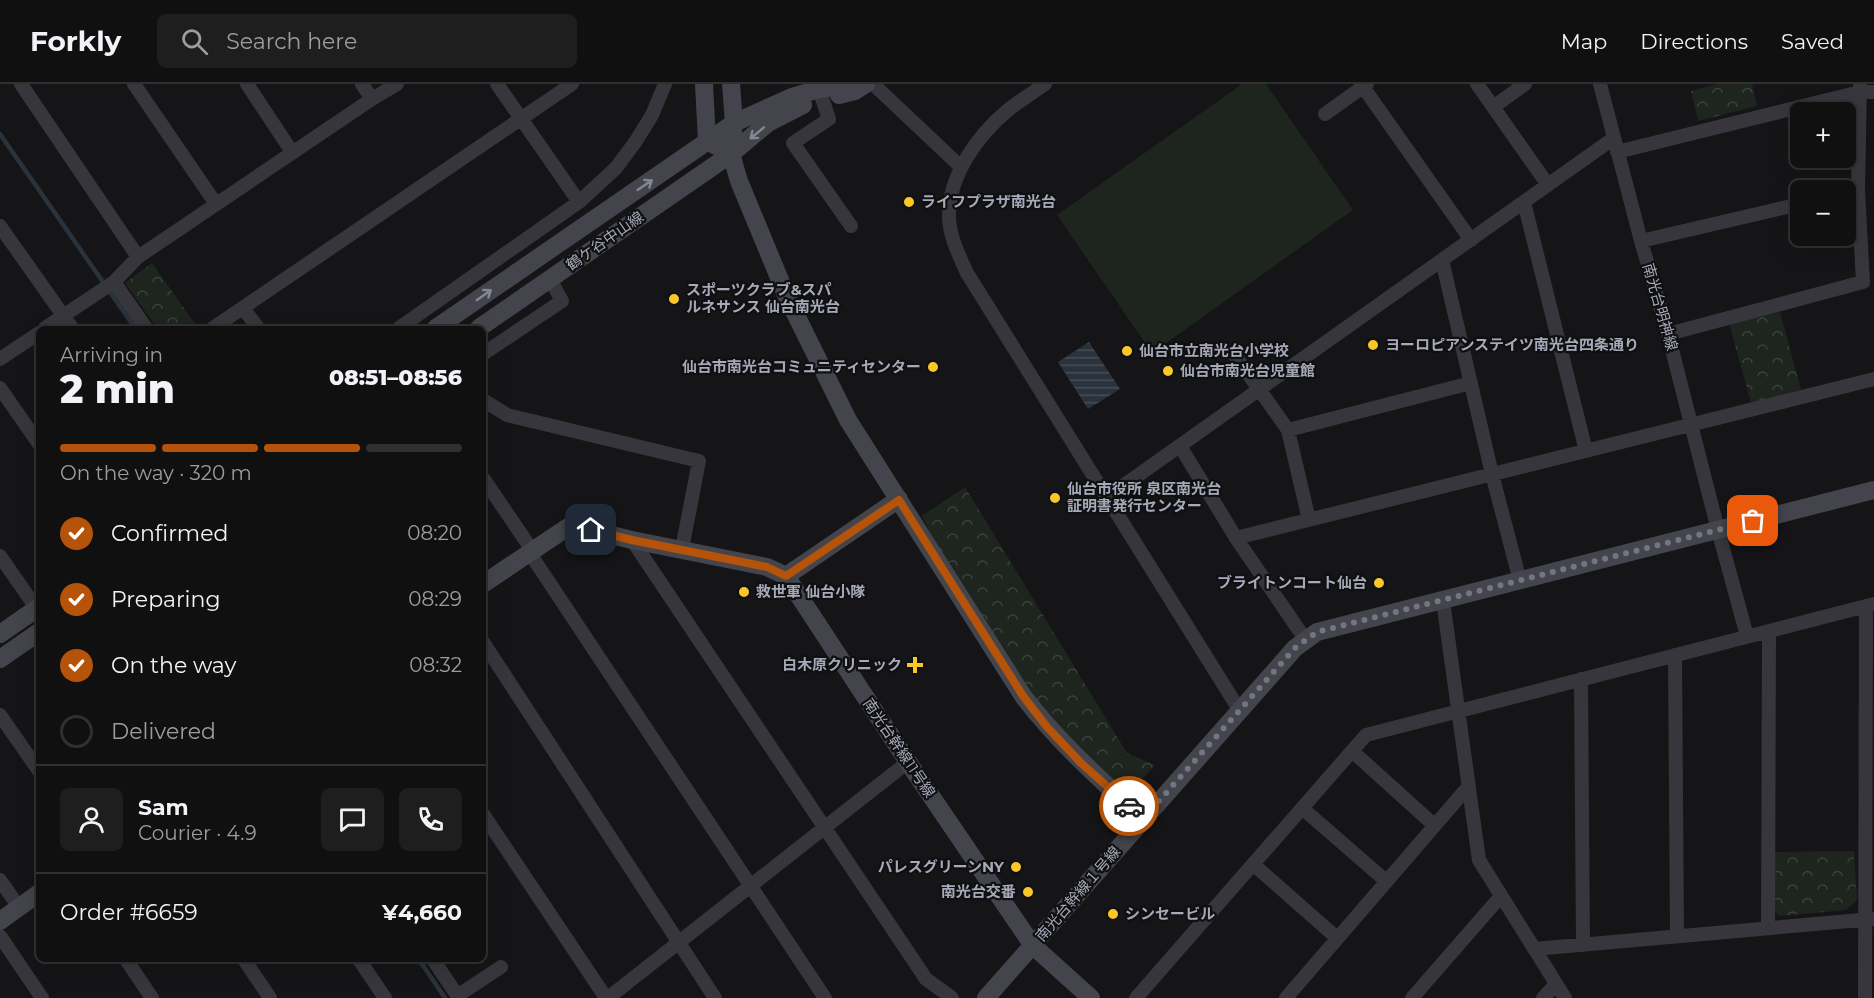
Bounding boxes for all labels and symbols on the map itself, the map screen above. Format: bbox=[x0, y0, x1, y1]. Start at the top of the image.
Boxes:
one-way arrow bbox=[749, 126, 765, 139]
one-way arrow bbox=[637, 179, 653, 191]
place label: ライフプラザ南光台 bbox=[921, 192, 1056, 211]
marker: ライフプラザ南光台 bbox=[902, 195, 916, 209]
street label: 鶴ケ谷中山線 bbox=[562, 207, 647, 274]
street label: 南光台明神線 bbox=[1639, 261, 1682, 353]
place label: スポーツクラブ&スパ ルネサンス 仙台南光台 bbox=[686, 280, 840, 316]
one-way arrow bbox=[476, 289, 492, 301]
marker: スポーツクラブ&スパ ルネサンス 仙台南光台 bbox=[667, 292, 681, 306]
place label: ヨーロピアンステイツ南光台四条通り bbox=[1385, 335, 1639, 354]
marker: ヨーロピアンステイツ南光台四条通り bbox=[1366, 338, 1380, 352]
place label: 仙台市立南光台小学校 bbox=[1139, 341, 1289, 360]
marker: 仙台市立南光台小学校 bbox=[1120, 344, 1134, 358]
place label: 仙台市南光台コミュニティセンター bbox=[682, 357, 921, 376]
marker: 仙台市南光台コミュニティセンター bbox=[926, 360, 940, 374]
place label: 仙台市南光台児童館 bbox=[1180, 361, 1315, 380]
marker: 仙台市南光台児童館 bbox=[1161, 364, 1175, 378]
place label: 仙台市役所 泉区南光台 証明書発行センター bbox=[1067, 479, 1221, 515]
marker: 仙台市役所 泉区南光台 証明書発行センター bbox=[1048, 491, 1062, 505]
pin bbox=[1727, 495, 1778, 546]
pin bbox=[565, 504, 616, 555]
place label: ブライトンコート仙台 bbox=[1217, 573, 1367, 592]
marker: ブライトンコート仙台 bbox=[1372, 576, 1386, 590]
place label: 救世軍 仙台小隊 bbox=[756, 582, 865, 601]
marker: 救世軍 仙台小隊 bbox=[737, 585, 751, 599]
place label: 白木原クリニック bbox=[782, 655, 902, 674]
marker: 白木原クリニック bbox=[906, 656, 924, 674]
street label: 南光台幹線11号線 bbox=[859, 694, 940, 801]
courier bbox=[1099, 776, 1159, 836]
street label: 南光台幹線１号線 bbox=[1031, 842, 1124, 945]
place label: パレスグリーンNY bbox=[878, 857, 1005, 876]
marker: パレスグリーンNY bbox=[1009, 860, 1023, 874]
place label: 南光台交番 bbox=[941, 882, 1016, 901]
marker: 南光台交番 bbox=[1021, 885, 1035, 899]
place label: シンセービル bbox=[1125, 904, 1215, 923]
marker: シンセービル bbox=[1106, 907, 1120, 921]

